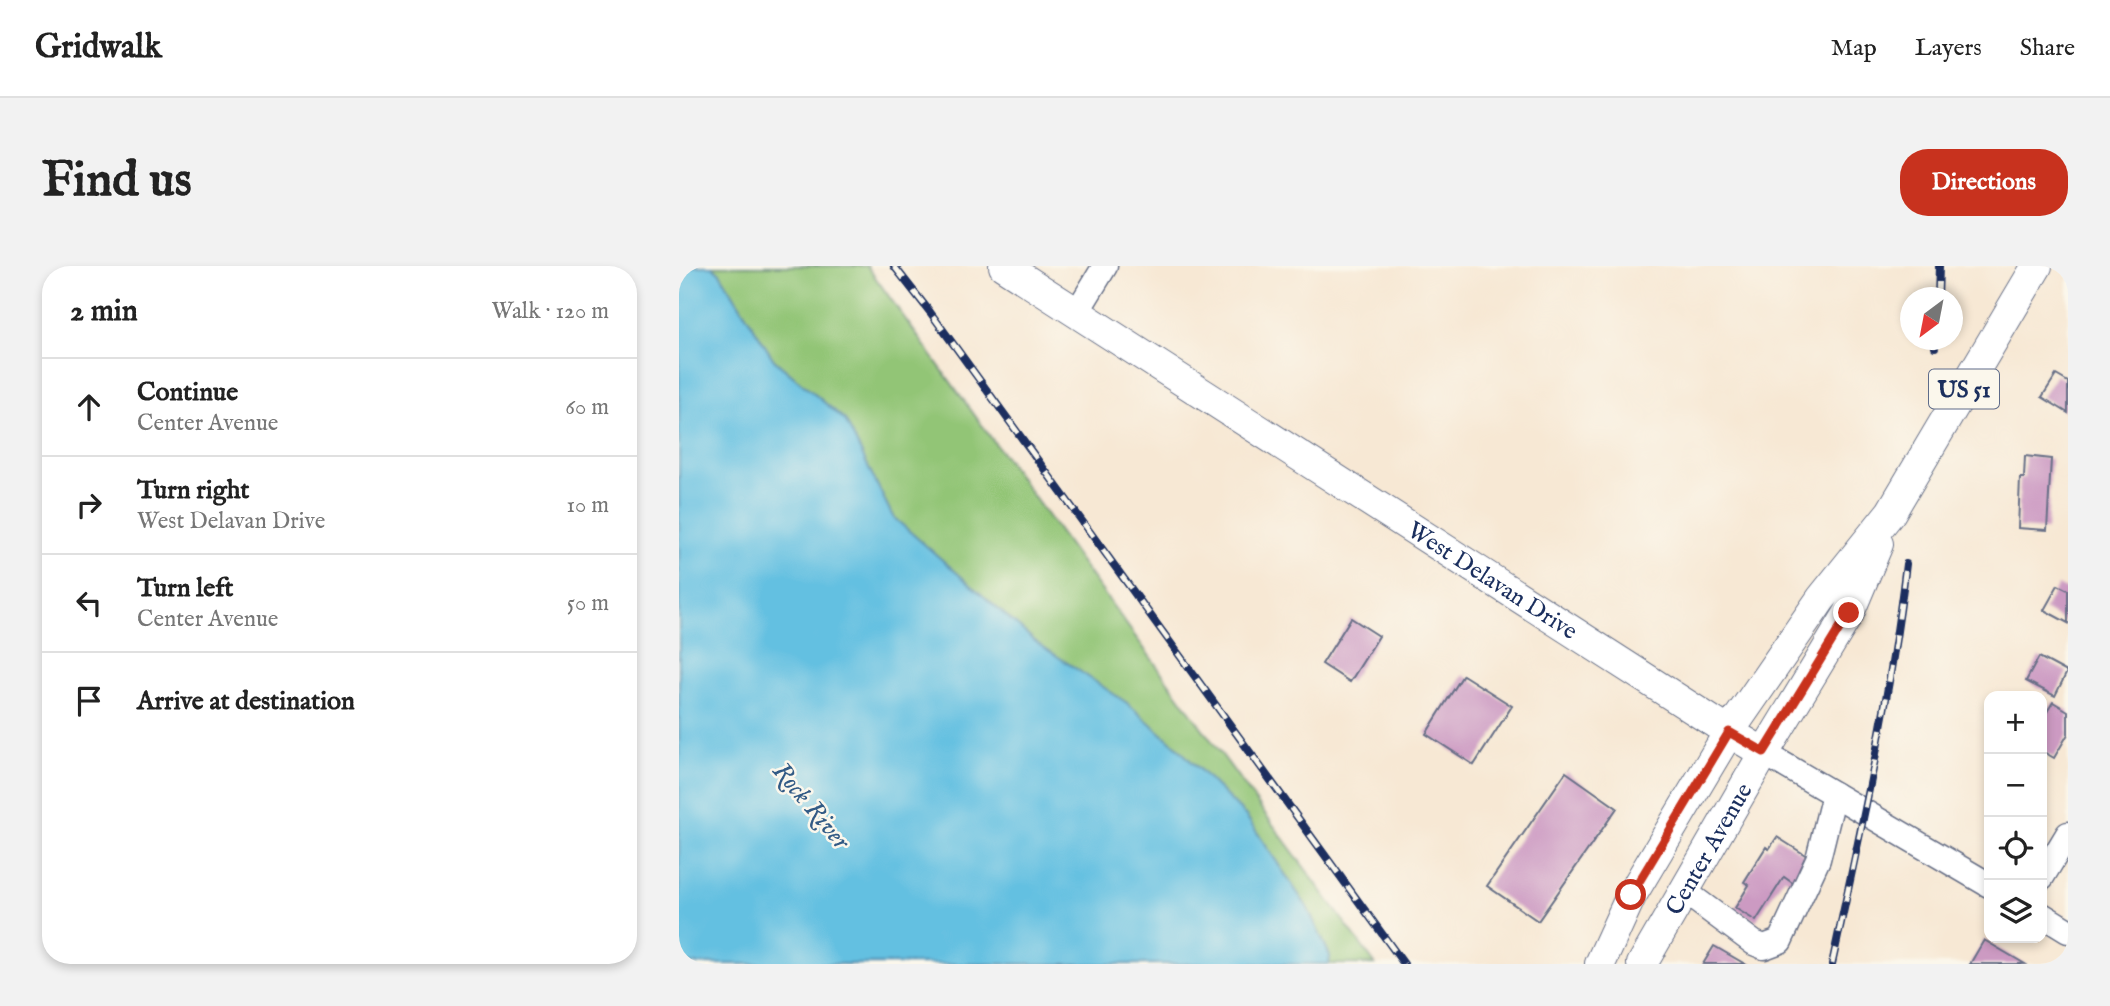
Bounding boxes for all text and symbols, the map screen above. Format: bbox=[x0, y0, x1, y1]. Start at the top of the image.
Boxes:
text: Gridwalk bbox=[35, 27, 162, 69]
text: Map bbox=[1831, 33, 1877, 64]
text: Layers bbox=[1915, 33, 1982, 64]
text: Share bbox=[2020, 33, 2075, 64]
button: Directions bbox=[1900, 149, 2068, 216]
text: Find us bbox=[42, 151, 192, 213]
north arrow bbox=[1900, 287, 1963, 350]
text: 2 min bbox=[70, 293, 138, 331]
text: Walk · 120 m bbox=[491, 297, 609, 326]
road number: US 51 bbox=[1929, 370, 1999, 408]
text: Continue bbox=[137, 376, 238, 409]
icon: ahead bbox=[70, 388, 108, 426]
text: 60 m bbox=[565, 393, 609, 422]
text: Center Avenue bbox=[137, 409, 278, 438]
text: Turn right bbox=[137, 474, 250, 507]
icon: right bbox=[70, 486, 108, 524]
text: 10 m bbox=[566, 491, 609, 520]
text: West Delavan Drive bbox=[137, 507, 325, 536]
street label: West Delavan Drive bbox=[1401, 515, 1583, 648]
text: Turn left bbox=[137, 572, 234, 605]
icon: left bbox=[70, 584, 108, 622]
text: 50 m bbox=[567, 589, 609, 618]
route end bbox=[1833, 597, 1864, 628]
text: Center Avenue bbox=[137, 605, 278, 634]
icon: arrive bbox=[70, 682, 108, 720]
text: Arrive at destination bbox=[137, 685, 355, 718]
map controls bbox=[1984, 691, 2047, 943]
button: + bbox=[1984, 691, 2047, 754]
button: − bbox=[1984, 754, 2047, 817]
water label: Rock River bbox=[765, 755, 858, 857]
street label: Center Avenue bbox=[1660, 778, 1760, 921]
button: locate bbox=[1984, 817, 2047, 880]
route start bbox=[1615, 879, 1646, 910]
button: layers bbox=[1984, 880, 2047, 943]

